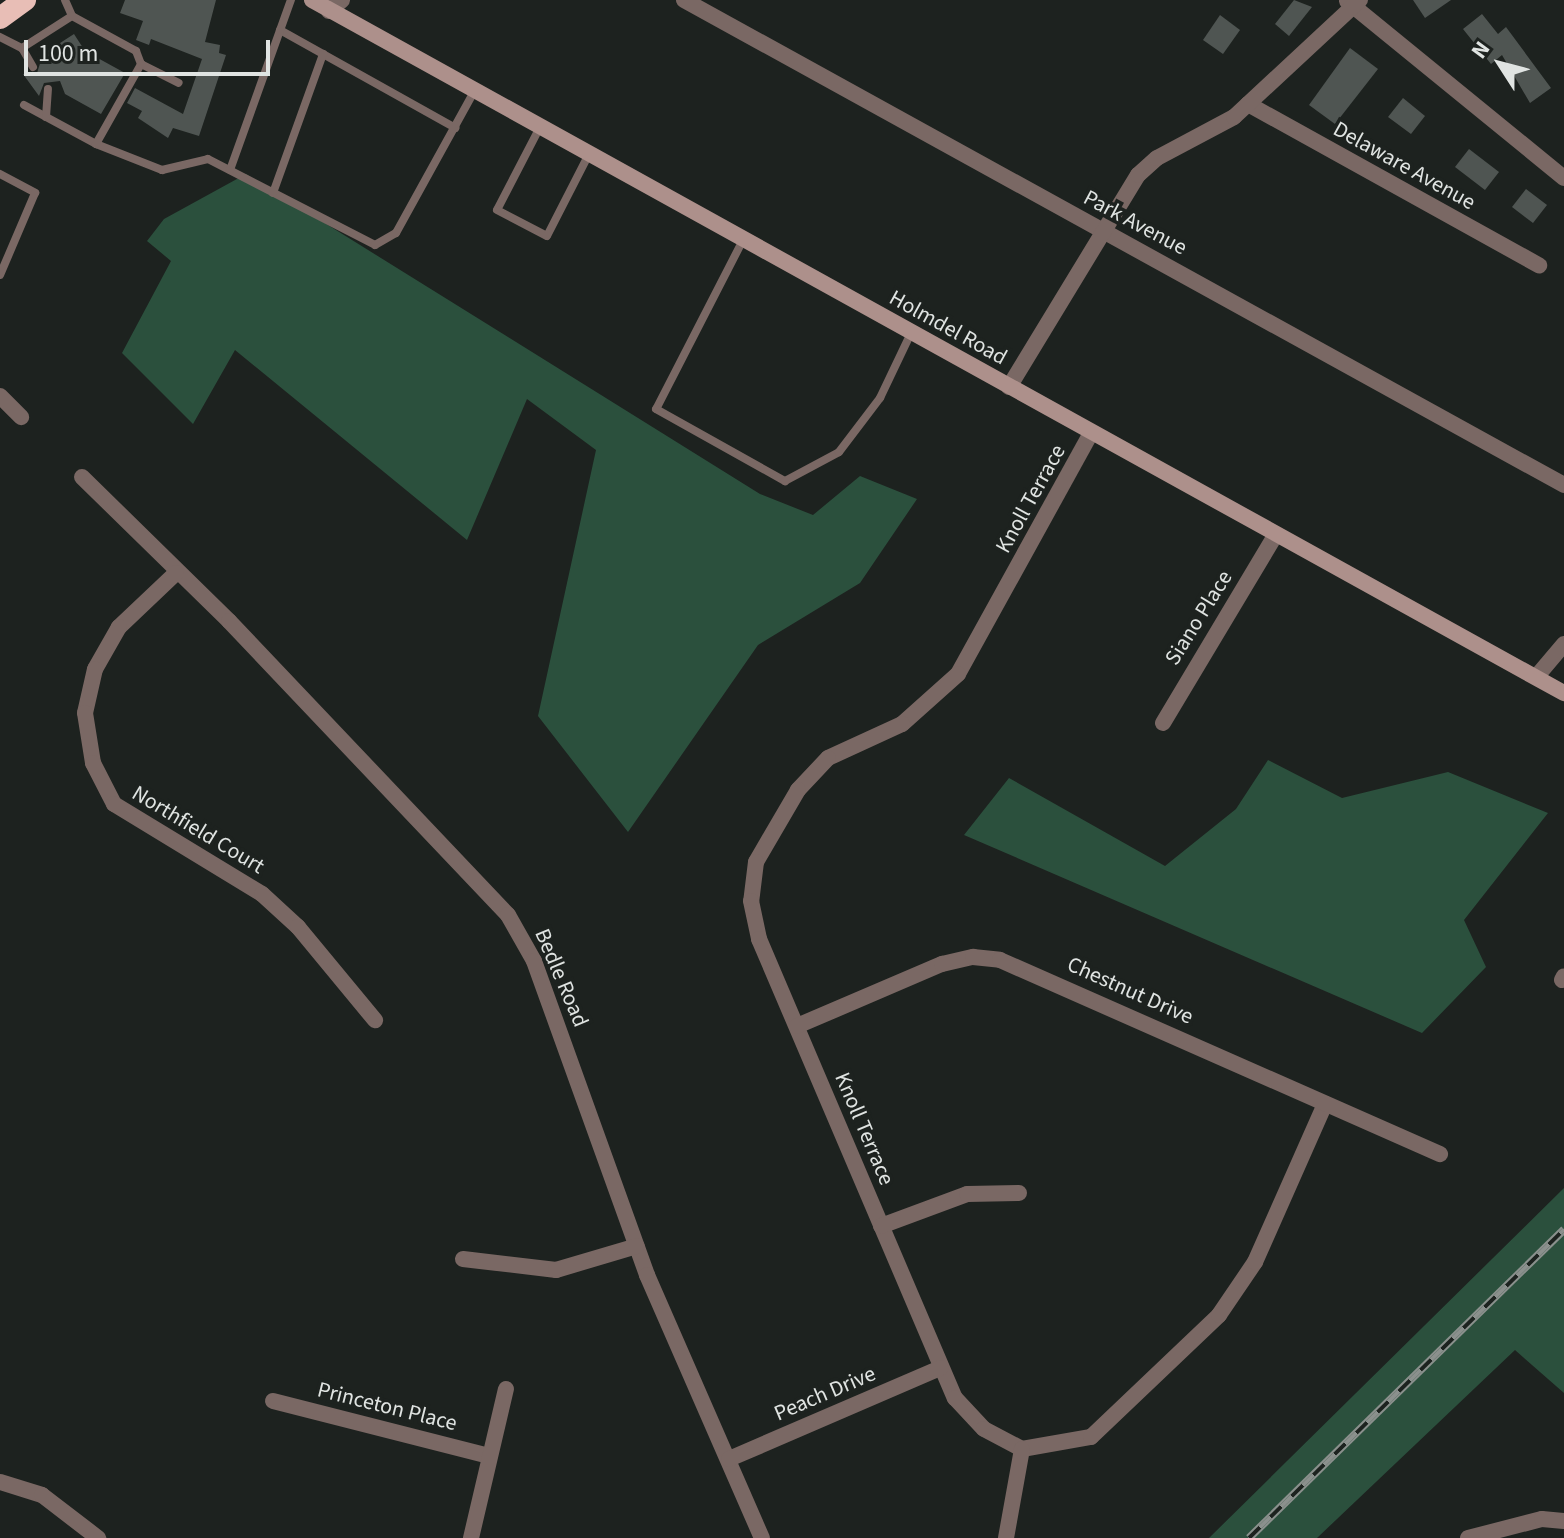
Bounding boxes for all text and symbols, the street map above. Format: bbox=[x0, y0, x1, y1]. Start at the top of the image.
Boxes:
scale bar bbox=[28, 24, 274, 74]
north arrow bbox=[1460, 24, 1540, 104]
text: N bbox=[1463, 35, 1498, 65]
text: 100 m bbox=[38, 36, 98, 71]
street label: Delaware Avenue bbox=[1328, 116, 1480, 216]
street label: Park Avenue bbox=[1079, 185, 1191, 261]
street label: Holmdel Road bbox=[885, 285, 1011, 371]
street label: Knoll Terrace bbox=[990, 440, 1072, 558]
street label: Siano Place bbox=[1160, 566, 1238, 670]
street label: Northfield Court bbox=[127, 780, 269, 880]
street label: Bedle Road bbox=[528, 925, 594, 1031]
street label: Chestnut Drive bbox=[1063, 951, 1197, 1031]
street label: Knoll Terrace bbox=[828, 1069, 900, 1189]
street label: Peach Drive bbox=[770, 1361, 880, 1427]
street label: Princeton Place bbox=[314, 1377, 460, 1437]

